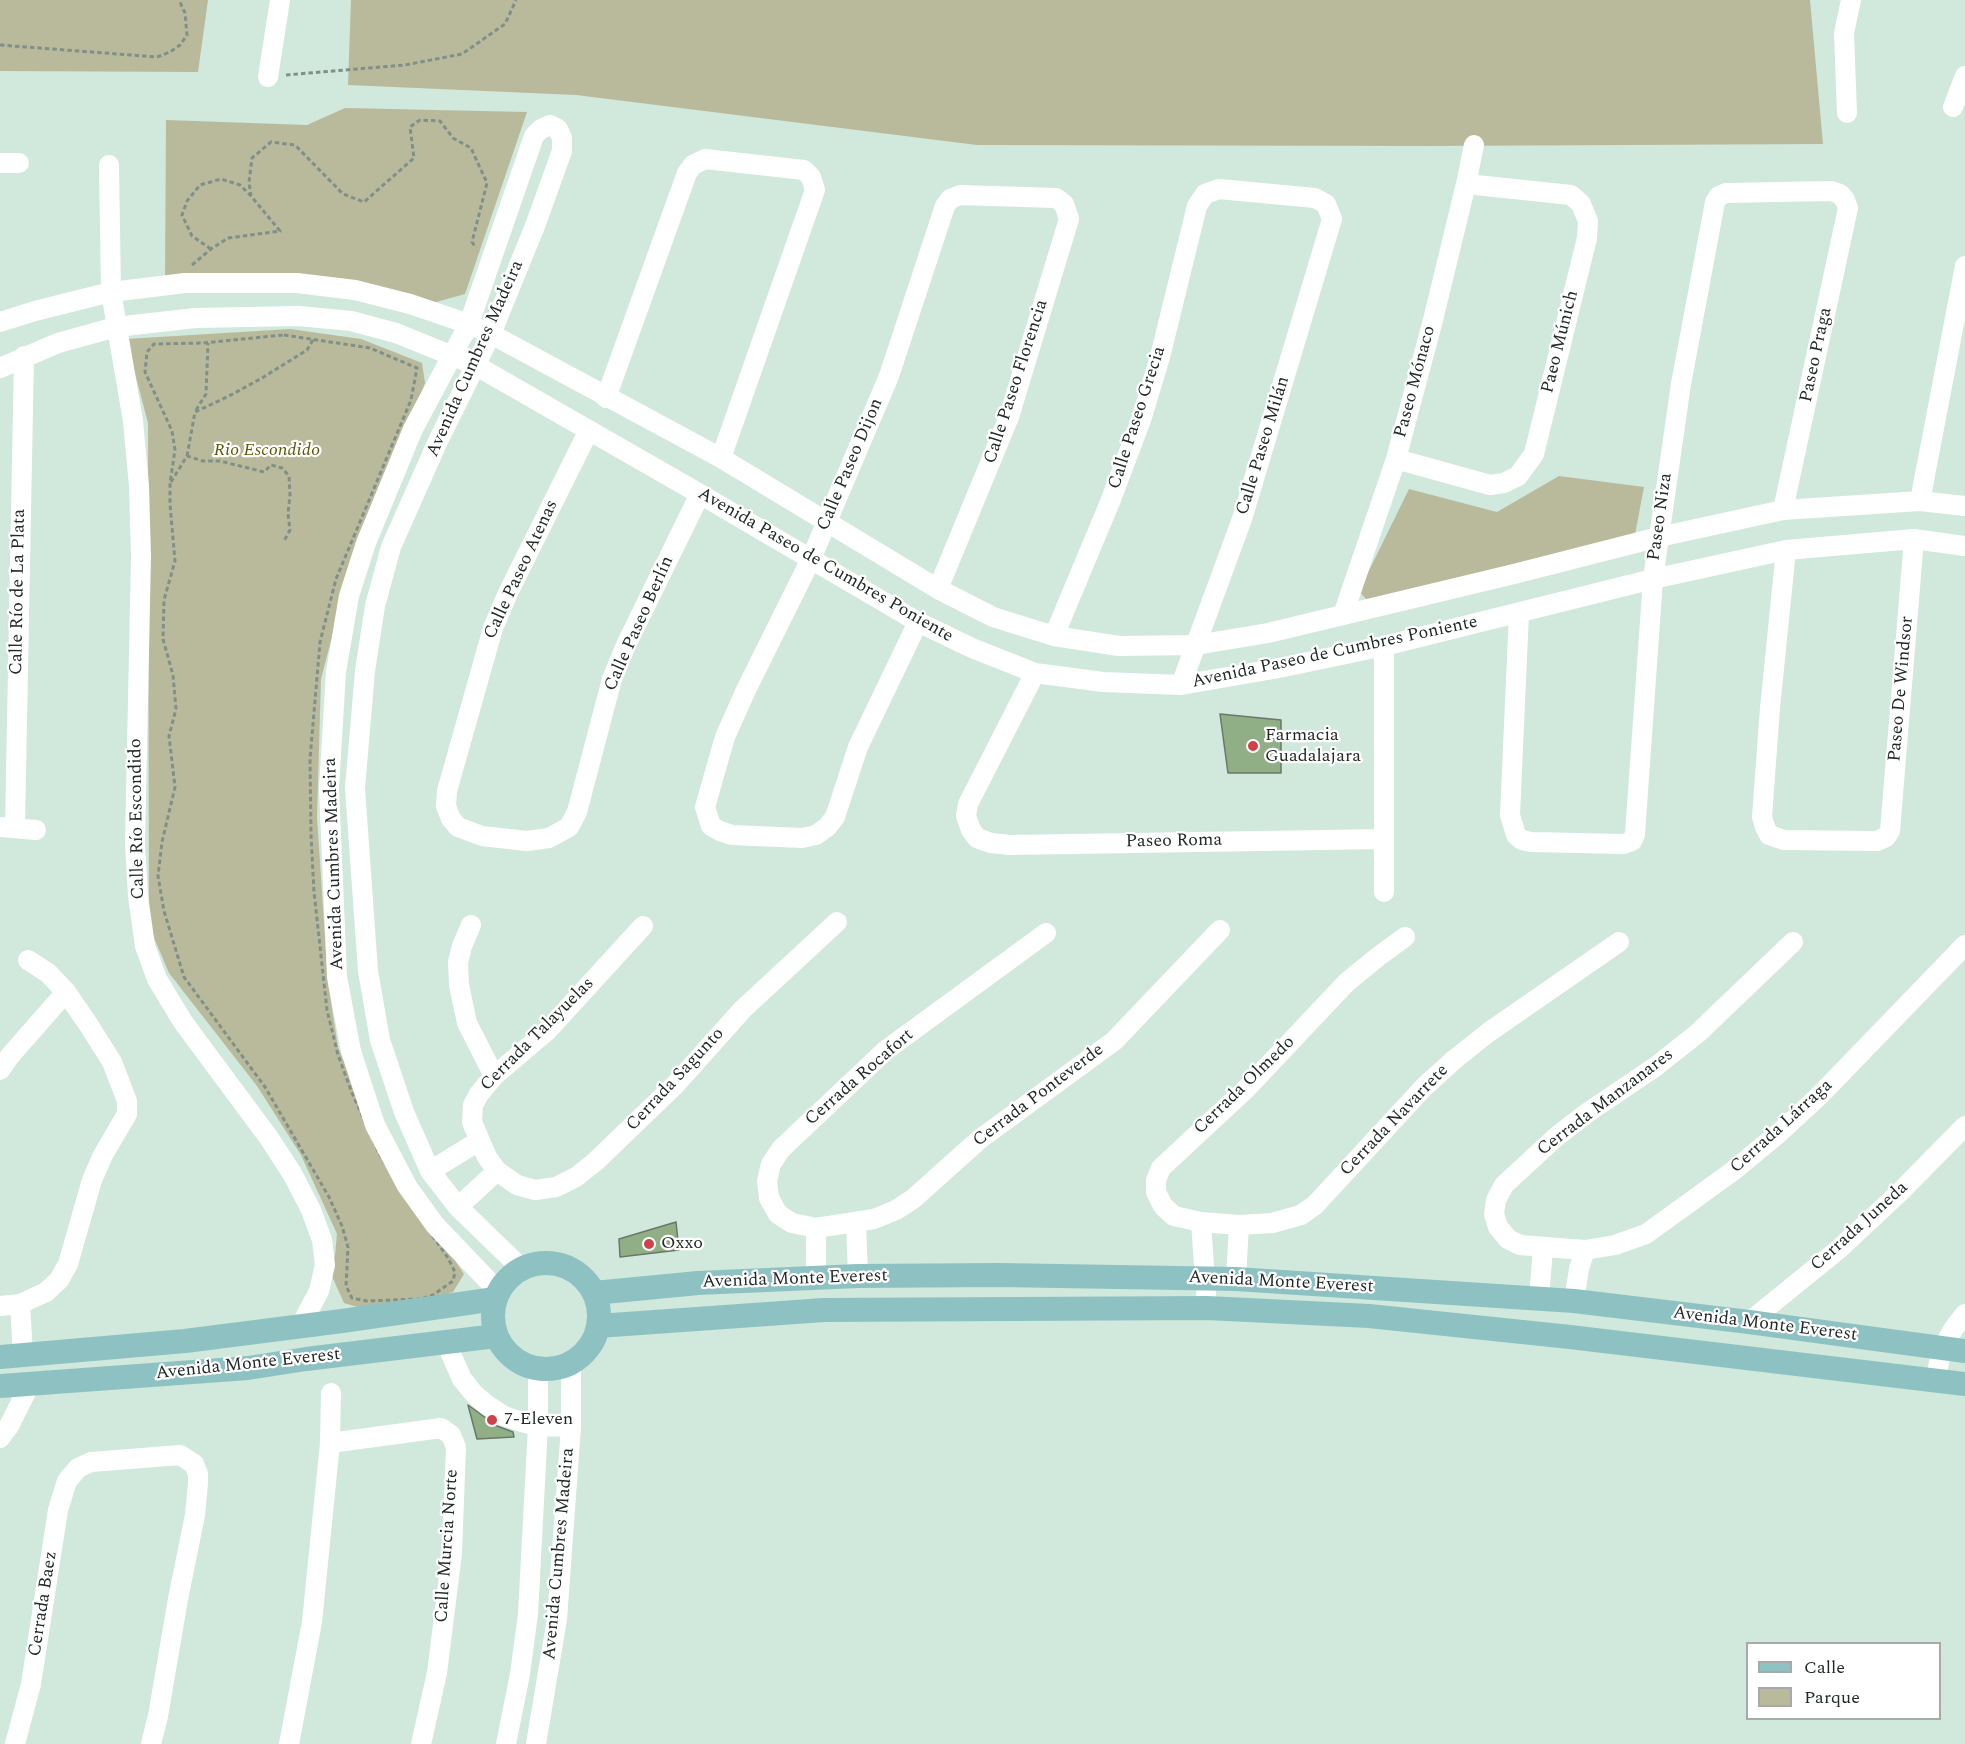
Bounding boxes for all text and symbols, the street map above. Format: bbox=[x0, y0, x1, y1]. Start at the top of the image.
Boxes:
street label: Avenida Cumbres Madeira bbox=[423, 257, 529, 461]
street label: Paeo Múnich bbox=[1538, 288, 1584, 396]
street label: Calle Paseo Florencia bbox=[980, 297, 1054, 467]
street label: Paseo Praga bbox=[1796, 306, 1838, 404]
street label: Paseo Mónaco bbox=[1391, 324, 1441, 440]
street label: Calle Paseo Grecia bbox=[1105, 344, 1171, 492]
street label: Calle Paseo Milán bbox=[1233, 374, 1295, 518]
street label: Calle Paseo Dijon bbox=[813, 396, 889, 534]
park label: Rio Escondido bbox=[214, 440, 320, 462]
street label: Paseo Niza bbox=[1644, 472, 1678, 562]
street label: Avenida Paseo de Cumbres Poniente bbox=[693, 484, 957, 648]
street label: Calle Paseo Atenas bbox=[480, 497, 564, 643]
street label: Calle Río de La Plata bbox=[7, 509, 31, 675]
street label: Calle Paseo Berlín bbox=[601, 553, 679, 695]
street label: Avenida Paseo de Cumbres Poniente bbox=[1190, 612, 1480, 694]
street label: Paseo De Windsor bbox=[1885, 615, 1919, 763]
place label: Farmacia Guadalajara bbox=[1265, 725, 1361, 768]
street label: Calle Río Escondido bbox=[126, 738, 150, 900]
marker: Farmacia Guadalajara bbox=[1246, 739, 1260, 753]
street label: Avenida Cumbres Madeira bbox=[320, 757, 350, 971]
street label: Paseo Roma bbox=[1126, 830, 1222, 854]
street label: Cerrada Talayuelas bbox=[477, 974, 599, 1096]
street label: Cerrada Sagunto bbox=[623, 1024, 729, 1136]
street label: Cerrada Rocafort bbox=[801, 1025, 919, 1131]
street label: Cerrada Olmedo bbox=[1190, 1032, 1300, 1140]
street label: Cerrada Ponteverde bbox=[969, 1040, 1109, 1152]
street label: Cerrada Manzanares bbox=[1534, 1045, 1678, 1161]
street label: Cerrada Navarrete bbox=[1336, 1061, 1454, 1181]
street label: Cerrada Lárraga bbox=[1726, 1075, 1838, 1179]
street label: Cerrada Juneda bbox=[1807, 1178, 1913, 1276]
place label: Oxxo bbox=[661, 1233, 703, 1255]
marker: Oxxo bbox=[642, 1237, 656, 1251]
street label: Avenida Monte Everest bbox=[702, 1266, 888, 1294]
street label: Avenida Monte Everest bbox=[1188, 1267, 1374, 1299]
street label: Avenida Monte Everest bbox=[1672, 1303, 1858, 1347]
street label: Avenida Monte Everest bbox=[155, 1345, 341, 1385]
place label: 7-Eleven bbox=[504, 1409, 573, 1431]
marker: 7-Eleven bbox=[485, 1413, 499, 1427]
street label: Avenida Cumbres Madeira bbox=[540, 1447, 580, 1661]
street label: Calle Murcia Norte bbox=[432, 1468, 464, 1624]
street label: Cerrada Baez bbox=[25, 1550, 63, 1658]
legend bbox=[1746, 1642, 1941, 1720]
text: Calle bbox=[1804, 1654, 1845, 1681]
text: Parque bbox=[1804, 1684, 1860, 1711]

